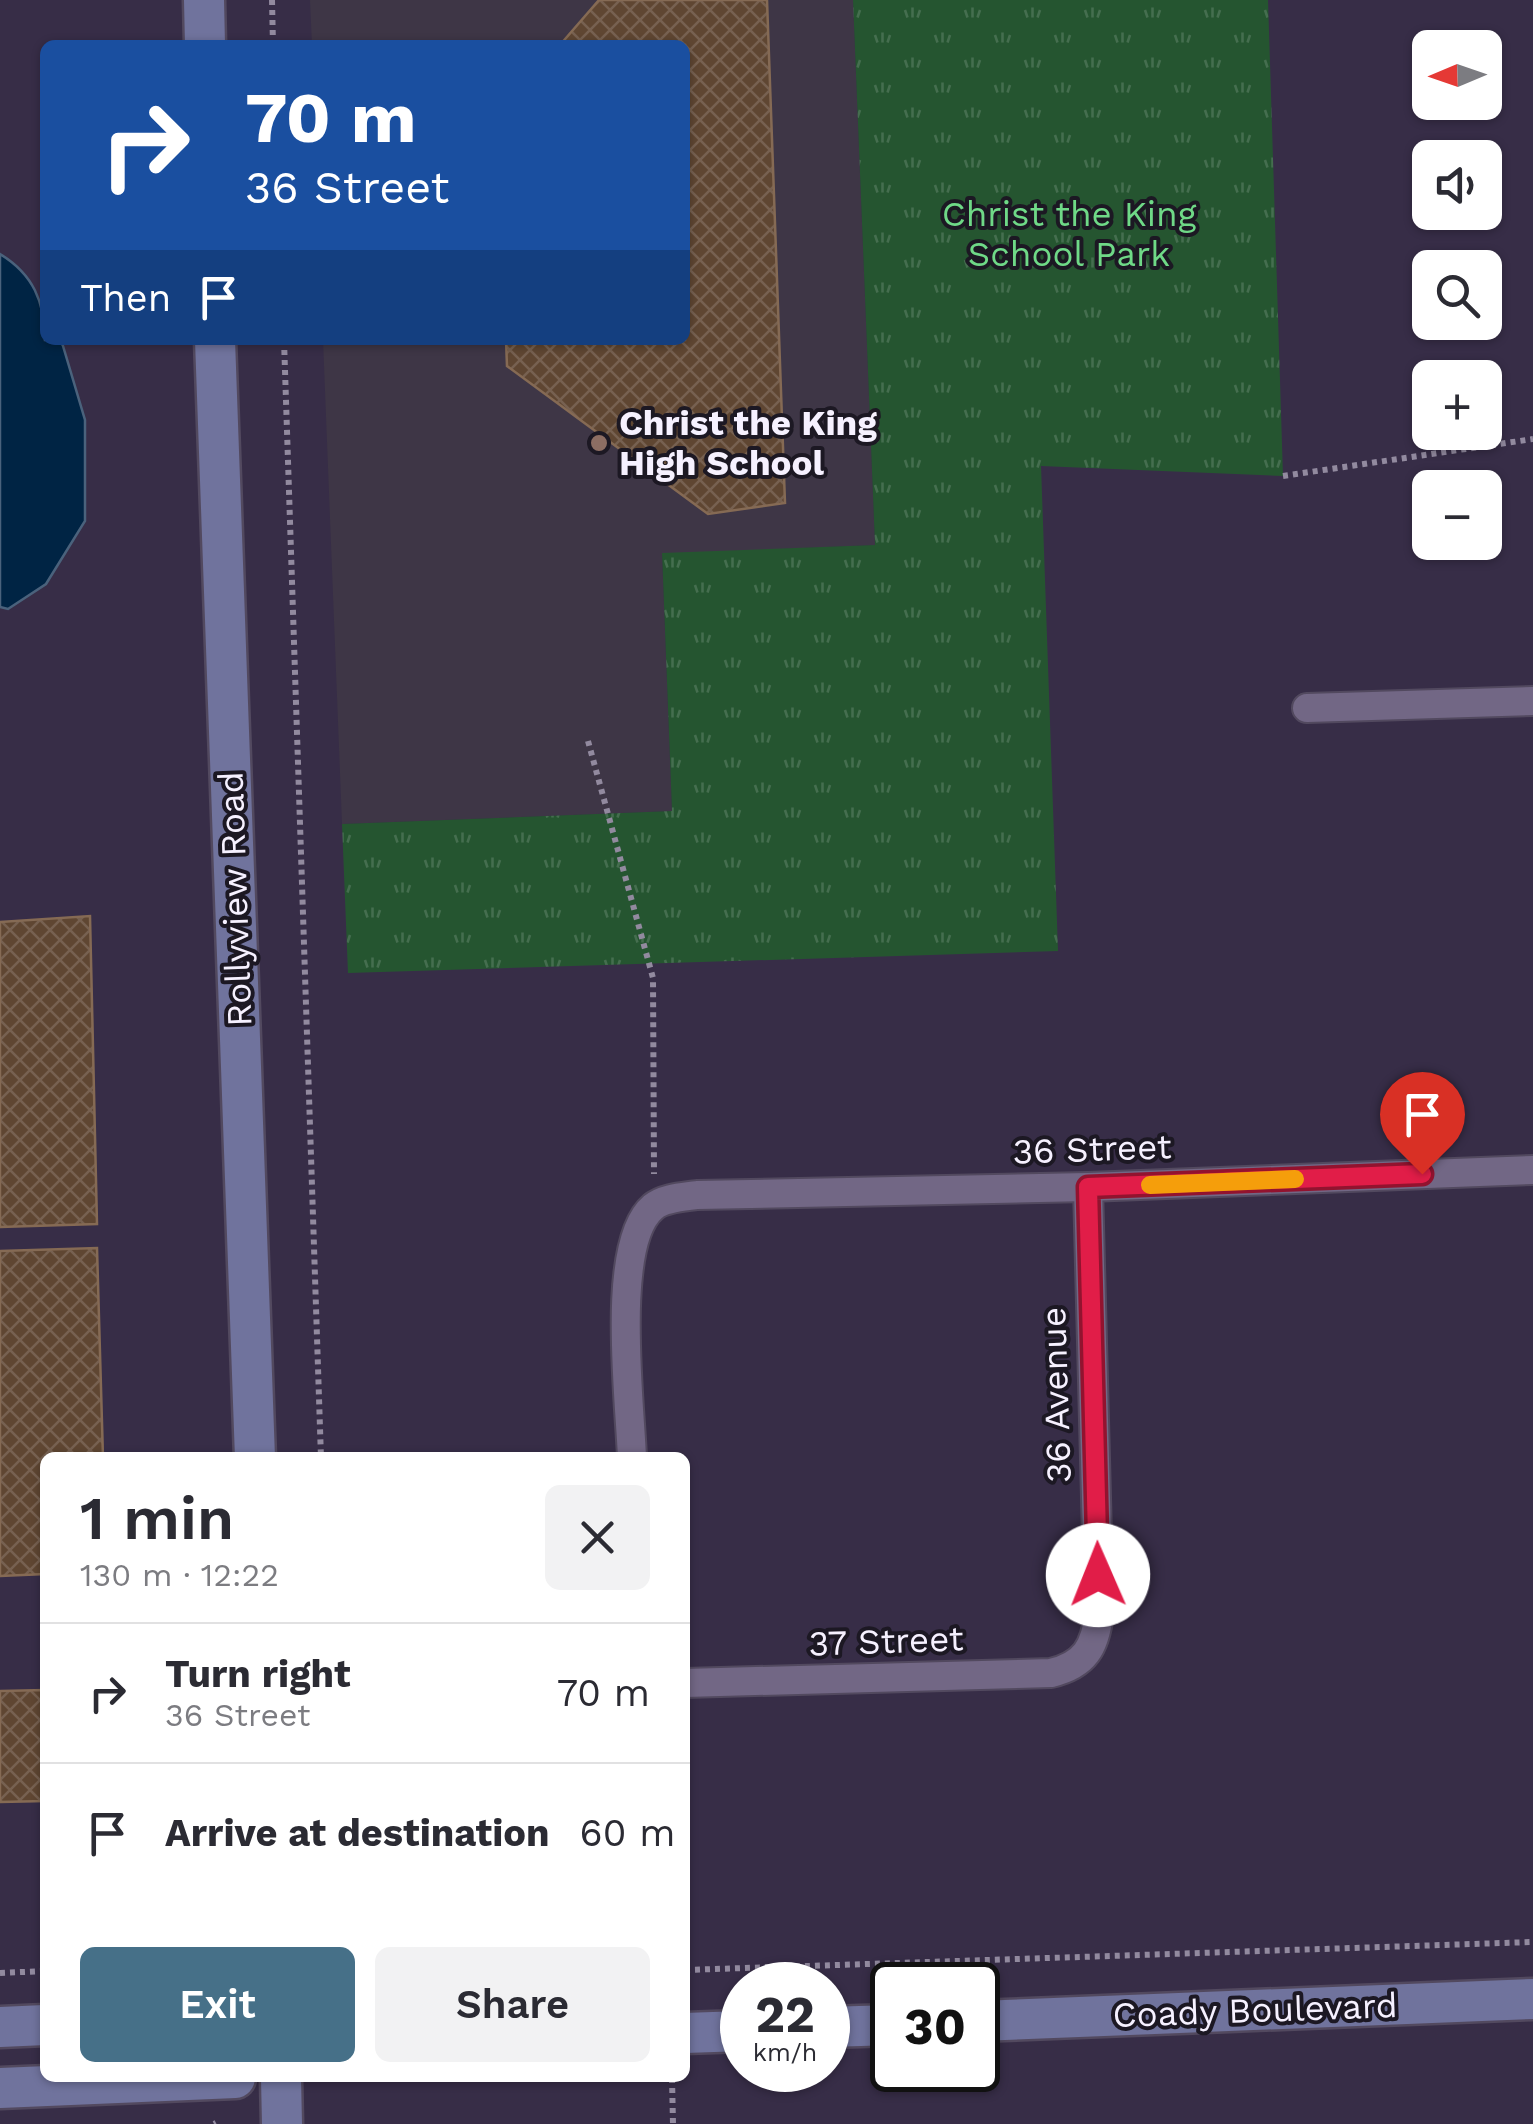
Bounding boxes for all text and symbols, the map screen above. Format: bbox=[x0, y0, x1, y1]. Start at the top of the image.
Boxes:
north arrow bbox=[1412, 30, 1502, 120]
map controls bbox=[1412, 30, 1502, 560]
text: 70 m bbox=[245, 77, 417, 159]
icon: right bbox=[80, 80, 210, 210]
button: sound bbox=[1412, 140, 1502, 230]
text: 36 Street bbox=[245, 161, 449, 214]
park label: Christ the King School Park bbox=[942, 193, 1197, 275]
button: search bbox=[1412, 250, 1502, 340]
icon: arrive bbox=[191, 270, 246, 325]
text: Then bbox=[80, 276, 171, 320]
button: + bbox=[1412, 360, 1502, 450]
place label: Christ the King High School bbox=[619, 402, 877, 484]
marker: Christ the King High School bbox=[588, 432, 610, 454]
button: − bbox=[1412, 470, 1502, 560]
street label: Rollyview Road bbox=[210, 771, 260, 1027]
pin bbox=[1380, 1072, 1465, 1175]
icon: arrive bbox=[1395, 1087, 1450, 1142]
street label: 36 Street bbox=[1012, 1125, 1172, 1173]
street label: 36 Avenue bbox=[1032, 1306, 1080, 1484]
text: 1 min bbox=[80, 1483, 234, 1554]
button: close bbox=[545, 1485, 650, 1590]
position arrow bbox=[1046, 1523, 1150, 1627]
text: 130 m · 12:22 bbox=[80, 1556, 279, 1594]
street label: 37 Street bbox=[808, 1617, 964, 1665]
text: Turn right bbox=[165, 1652, 351, 1696]
icon: right bbox=[80, 1666, 135, 1721]
text: 70 m bbox=[557, 1671, 650, 1715]
text: 36 Street bbox=[165, 1696, 310, 1734]
icon: arrive bbox=[80, 1806, 135, 1861]
text: Arrive at destination bbox=[165, 1811, 550, 1855]
text: 60 m bbox=[580, 1811, 675, 1855]
button: Exit bbox=[80, 1947, 355, 2062]
button: Share bbox=[375, 1947, 650, 2062]
speed limit sign: 30 bbox=[870, 1962, 1000, 2092]
street label: Coady Boulevard bbox=[1112, 1984, 1398, 2036]
text: 22 bbox=[755, 1985, 815, 2044]
text: km/h bbox=[753, 2038, 817, 2067]

